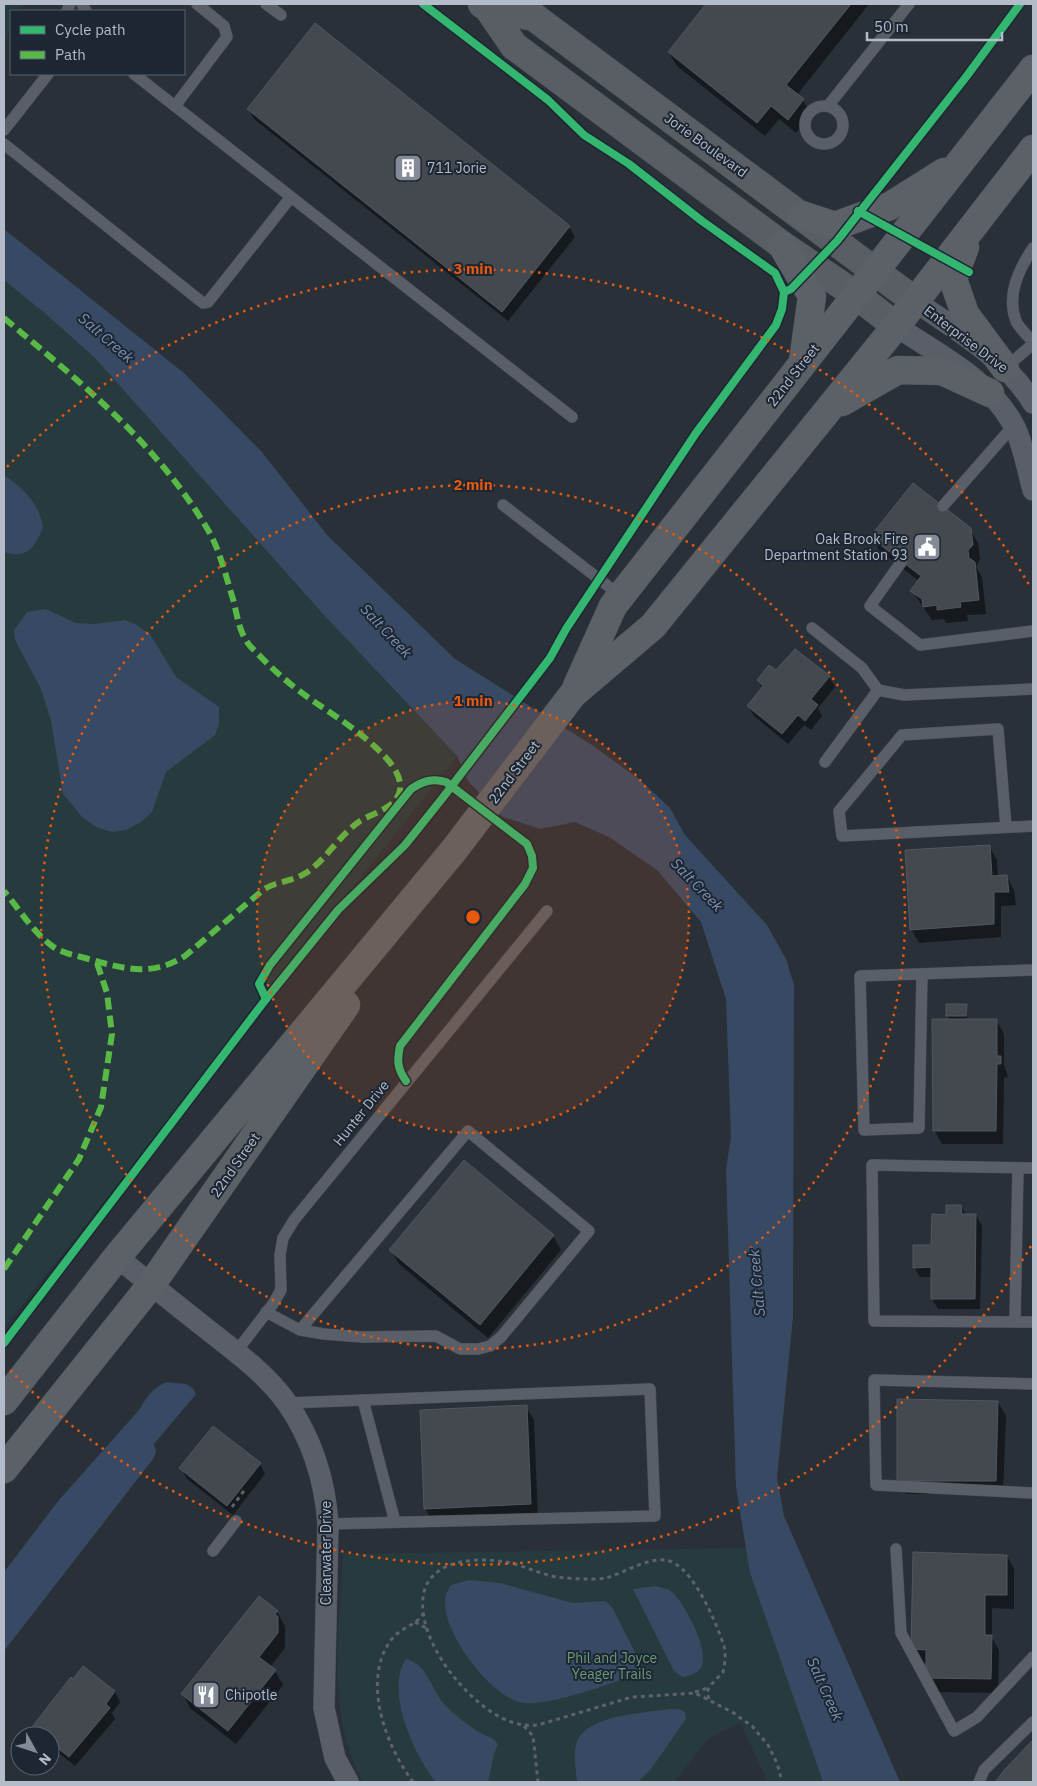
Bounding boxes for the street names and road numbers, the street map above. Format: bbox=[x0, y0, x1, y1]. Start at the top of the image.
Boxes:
street label: Jorie Boulevard bbox=[661, 109, 751, 181]
street label: Enterprise Drive bbox=[920, 301, 1012, 377]
street label: 22nd Street bbox=[763, 340, 823, 410]
street label: 22nd Street bbox=[484, 737, 544, 807]
street label: Hunter Drive bbox=[329, 1076, 393, 1149]
street label: 22nd Street bbox=[206, 1129, 264, 1201]
street label: Clearwater Drive bbox=[317, 1500, 335, 1605]

